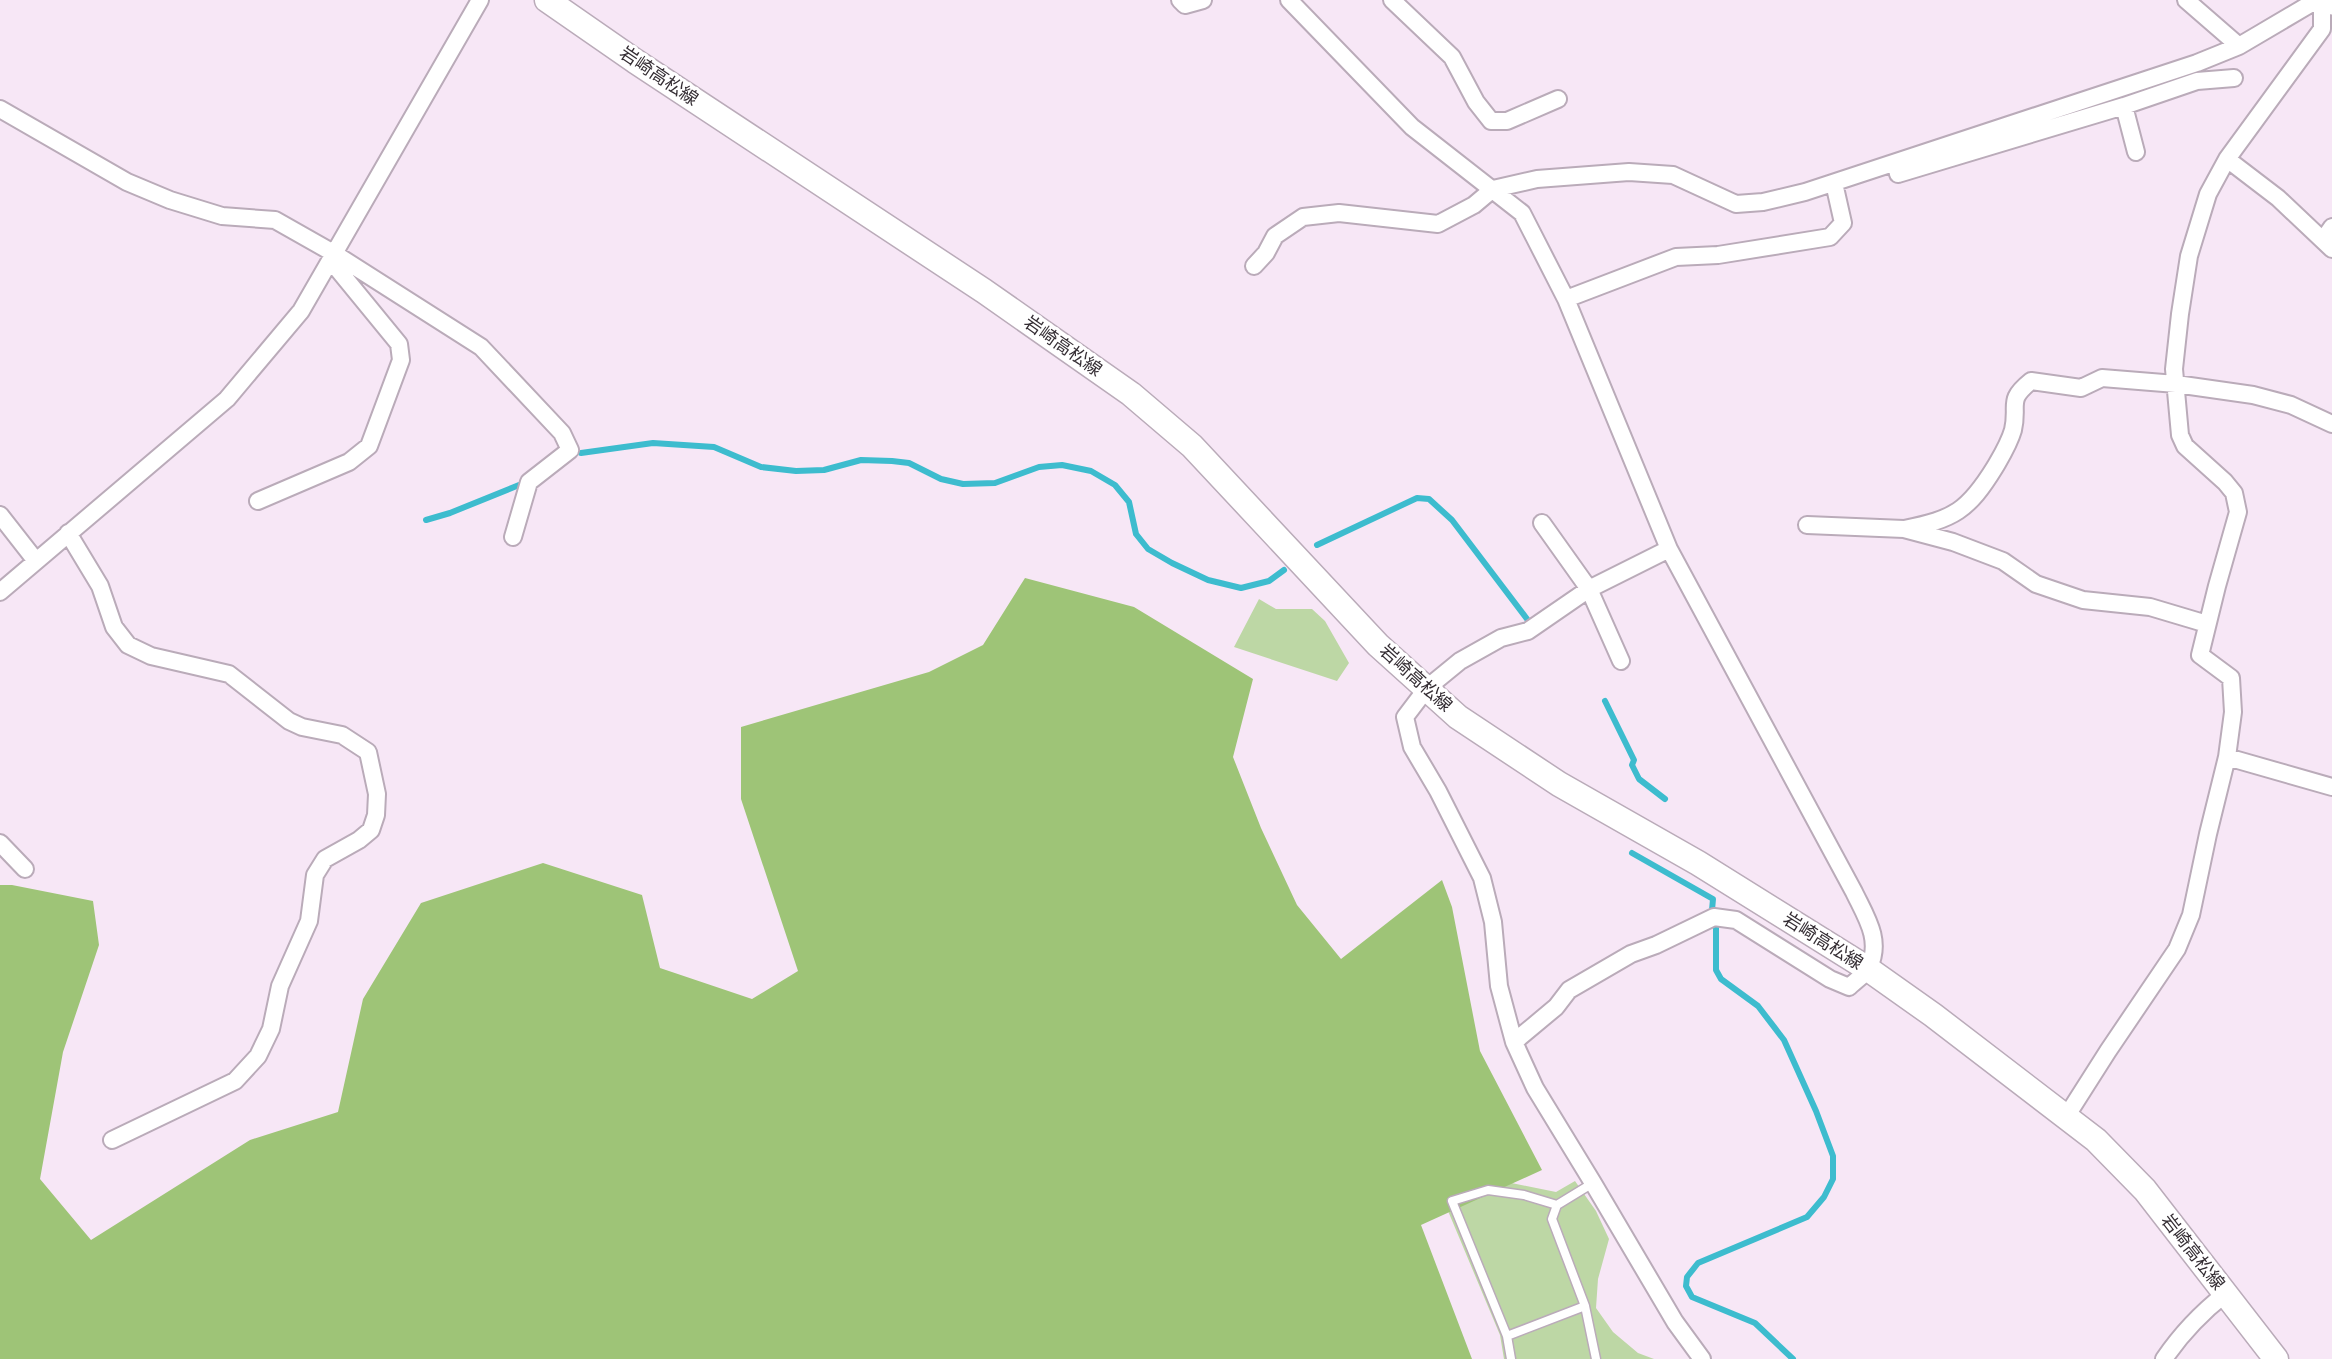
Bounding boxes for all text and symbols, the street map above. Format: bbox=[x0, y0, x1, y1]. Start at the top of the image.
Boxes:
street label: 岩崎高松線 bbox=[616, 42, 702, 110]
street label: 岩崎高松線 bbox=[1020, 311, 1106, 381]
street label: 岩崎高松線 bbox=[1375, 640, 1457, 716]
street label: 岩崎高松線 bbox=[1779, 908, 1867, 974]
street label: 岩崎高松線 bbox=[2157, 1210, 2229, 1294]

